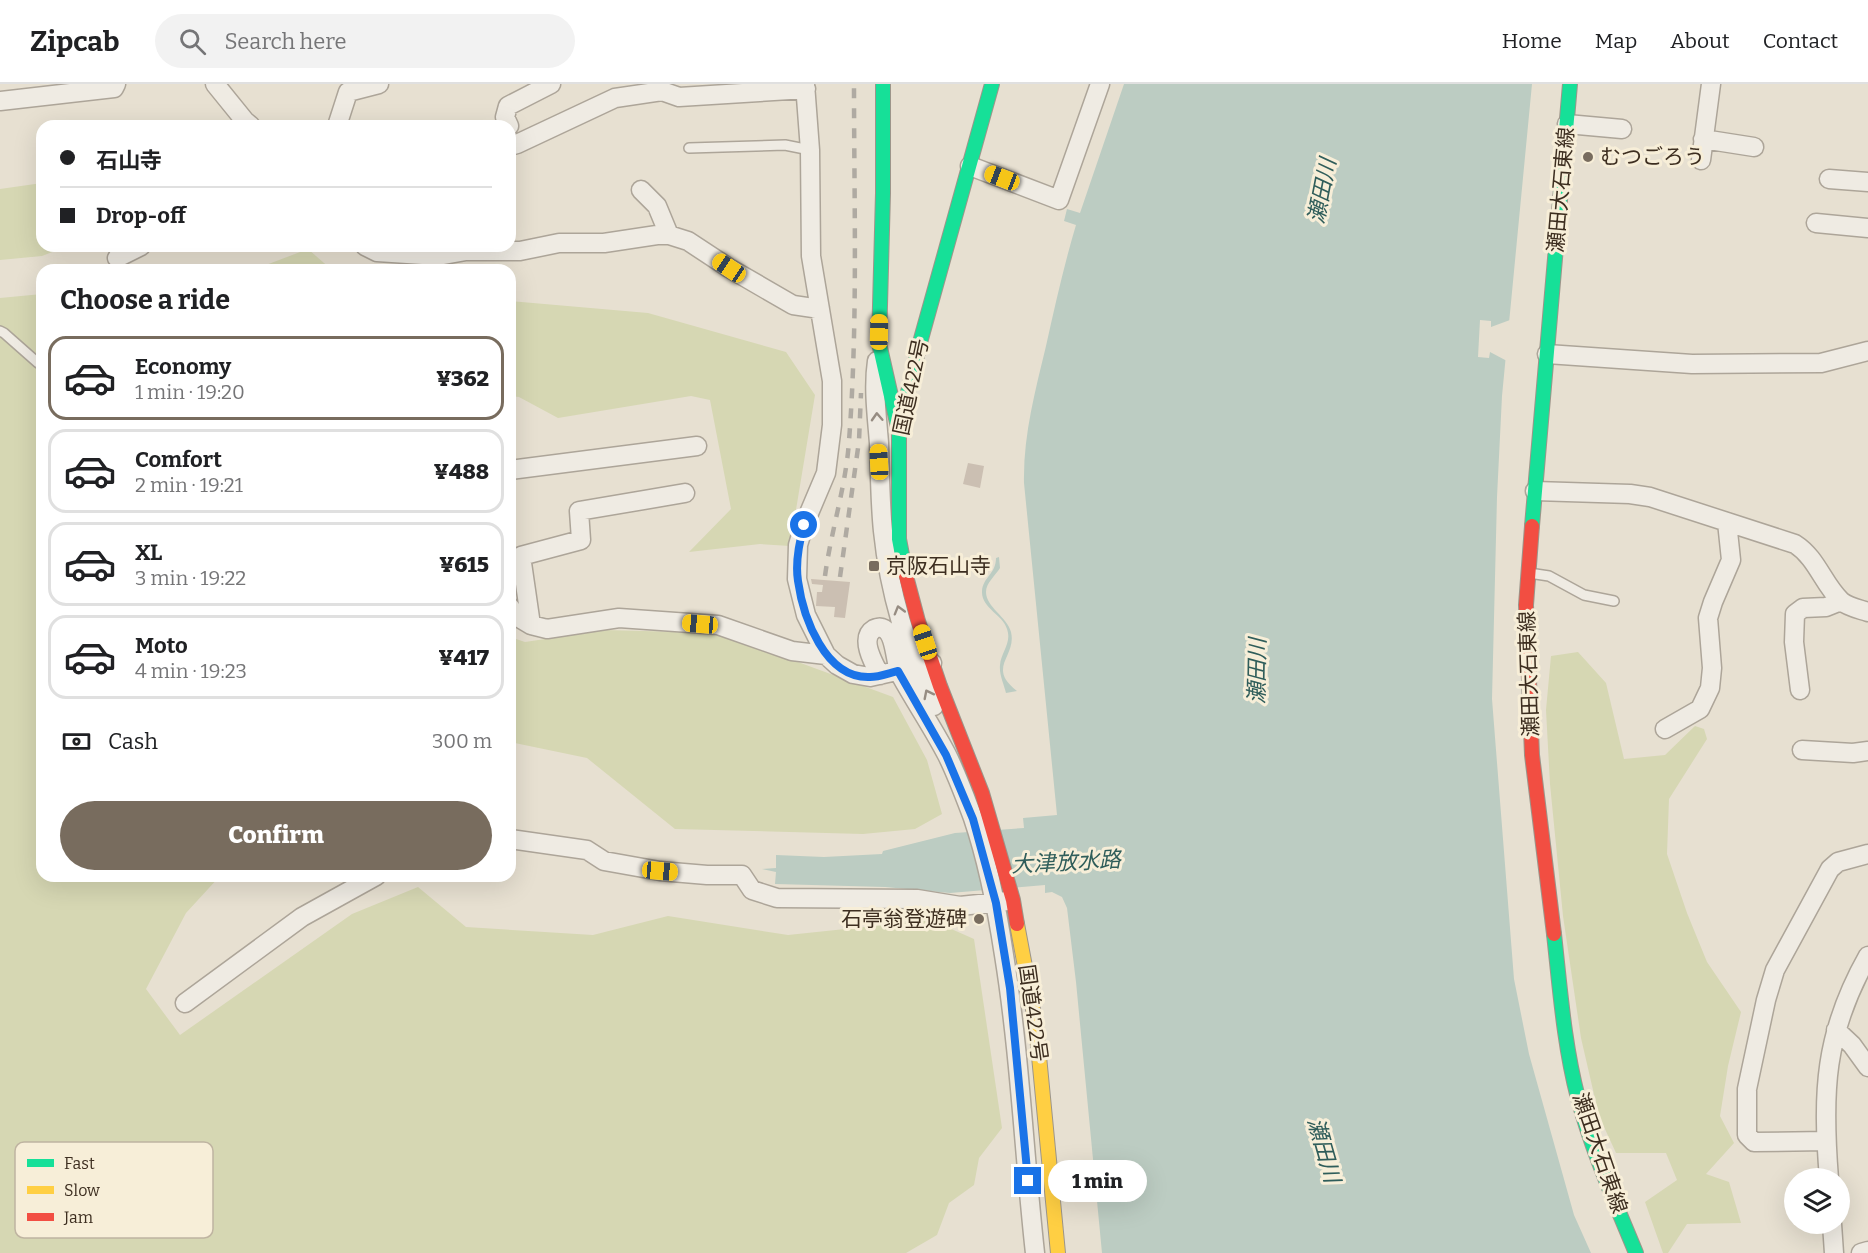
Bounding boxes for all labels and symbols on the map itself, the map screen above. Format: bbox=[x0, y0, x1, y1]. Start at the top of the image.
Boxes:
street label: 瀬田大石東線 bbox=[1543, 126, 1579, 254]
place label: むつごろう bbox=[1600, 144, 1705, 170]
marker: むつごろう bbox=[1581, 150, 1595, 164]
water label: 瀬田川 bbox=[1302, 154, 1342, 226]
car bbox=[982, 163, 1022, 193]
car bbox=[709, 250, 749, 286]
car bbox=[870, 314, 888, 350]
street label: 国道422号 bbox=[888, 336, 934, 438]
one-way arrow bbox=[871, 413, 884, 422]
car bbox=[869, 444, 889, 480]
route start bbox=[790, 511, 817, 538]
place label: 京阪石山寺 bbox=[886, 553, 991, 579]
marker: 京阪石山寺 bbox=[867, 559, 881, 573]
one-way arrow bbox=[894, 605, 906, 616]
street label: 瀬田大石東線 bbox=[1514, 611, 1544, 737]
car bbox=[681, 613, 719, 635]
car bbox=[911, 622, 939, 662]
water label: 瀬田川 bbox=[1243, 636, 1271, 704]
one-way arrow bbox=[923, 690, 935, 701]
water label: 大津放水路 bbox=[1010, 846, 1124, 878]
car bbox=[641, 860, 679, 882]
place label: 石亭翁登遊碑 bbox=[841, 906, 967, 932]
marker: 石亭翁登遊碑 bbox=[972, 912, 986, 926]
street label: 国道422号 bbox=[1013, 963, 1053, 1063]
street label: 瀬田大石東線 bbox=[1567, 1089, 1633, 1217]
water label: 瀬田川 bbox=[1302, 1115, 1347, 1187]
legend bbox=[15, 1142, 213, 1238]
text: Fast bbox=[64, 1154, 95, 1173]
callout: 1 min bbox=[1049, 1160, 1148, 1202]
route end bbox=[1014, 1167, 1041, 1194]
text: Slow bbox=[64, 1181, 100, 1200]
text: Jam bbox=[63, 1208, 93, 1227]

